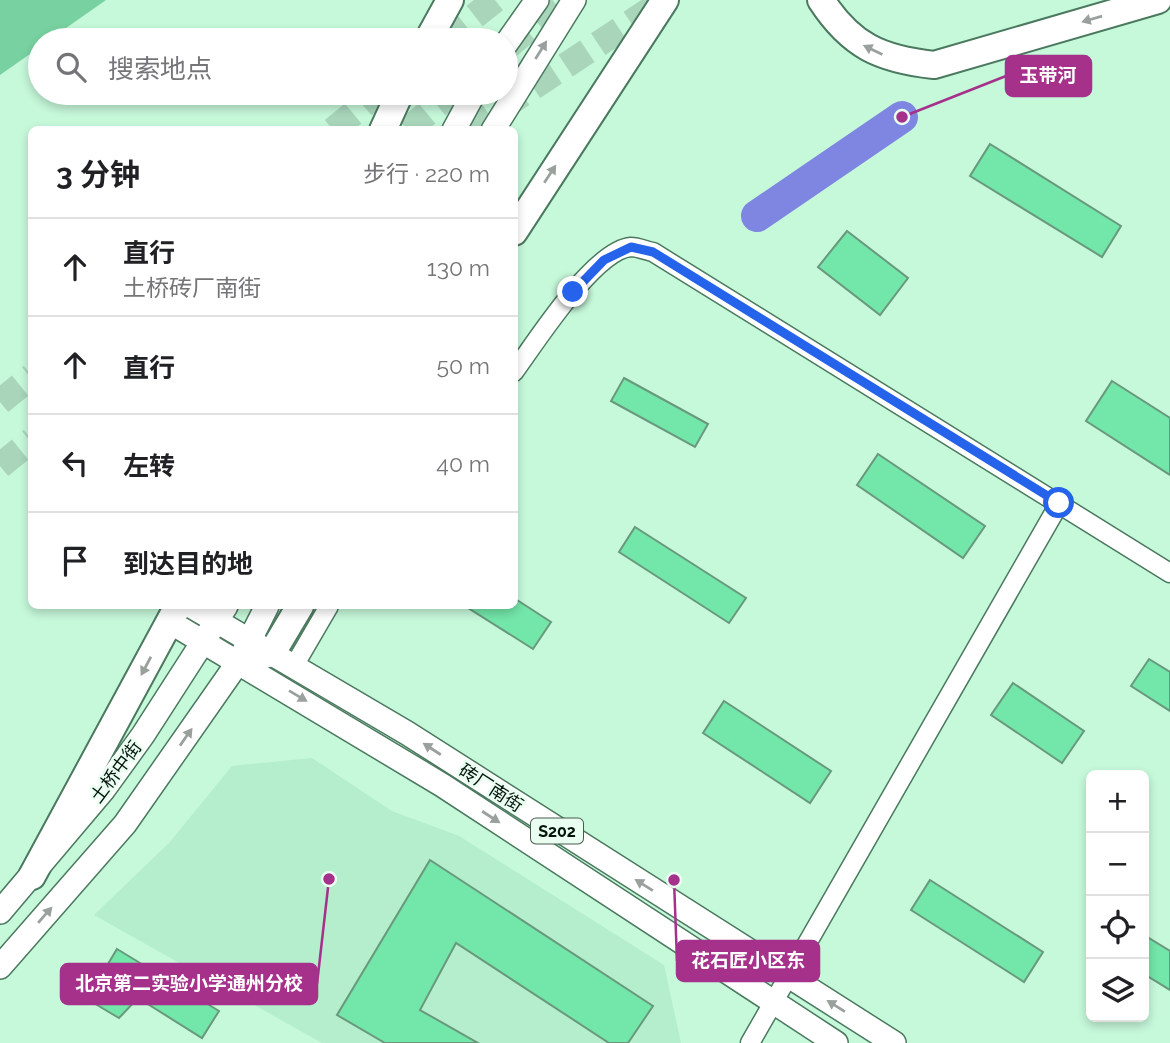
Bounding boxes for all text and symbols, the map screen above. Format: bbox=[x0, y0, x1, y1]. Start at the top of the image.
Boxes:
one-way arrow bbox=[1081, 14, 1103, 25]
search box bbox=[28, 28, 518, 105]
one-way arrow bbox=[535, 41, 548, 60]
one-way arrow bbox=[863, 44, 883, 55]
icon: search bbox=[52, 48, 90, 86]
text: 搜索地点 bbox=[108, 54, 212, 84]
callout: 玉带河 bbox=[1006, 56, 1091, 96]
text: 玉带河 bbox=[1019, 64, 1077, 86]
text: 3 分钟 bbox=[56, 157, 140, 192]
text: 步行 · 220 m bbox=[363, 160, 490, 187]
one-way arrow bbox=[544, 165, 557, 184]
text: 直行 bbox=[123, 238, 175, 268]
icon: ahead bbox=[56, 248, 94, 286]
text: 130 m bbox=[427, 254, 490, 281]
text: 土桥砖厂南街 bbox=[123, 274, 261, 301]
route end bbox=[557, 276, 588, 307]
icon: ahead bbox=[56, 346, 94, 384]
text: 50 m bbox=[436, 352, 490, 379]
text: 直行 bbox=[123, 353, 175, 383]
icon: left bbox=[56, 444, 94, 482]
text: 40 m bbox=[436, 450, 490, 477]
text: 左转 bbox=[123, 451, 175, 481]
route start bbox=[1043, 487, 1074, 518]
icon: arrive bbox=[56, 542, 94, 580]
text: 到达目的地 bbox=[123, 549, 253, 579]
one-way arrow bbox=[140, 656, 152, 675]
one-way arrow bbox=[288, 690, 307, 703]
one-way arrow bbox=[179, 728, 193, 746]
street label: 土桥中街 bbox=[86, 737, 146, 807]
one-way arrow bbox=[422, 743, 441, 756]
street label: 砖厂南街 bbox=[455, 759, 527, 816]
map controls bbox=[1086, 770, 1149, 1022]
button: + bbox=[1086, 770, 1149, 833]
one-way arrow bbox=[481, 810, 501, 823]
road number: S202 bbox=[531, 818, 583, 844]
button: − bbox=[1086, 833, 1149, 896]
one-way arrow bbox=[634, 879, 653, 892]
button: locate bbox=[1086, 896, 1149, 959]
one-way arrow bbox=[37, 906, 53, 924]
callout: 花石匠小区东 bbox=[677, 941, 819, 981]
text: 花石匠小区东 bbox=[691, 949, 805, 971]
button: layers bbox=[1086, 959, 1149, 1022]
callout: 北京第二实验小学通州分校 bbox=[61, 964, 317, 1004]
text: 北京第二实验小学通州分校 bbox=[75, 972, 303, 994]
one-way arrow bbox=[827, 1000, 846, 1013]

